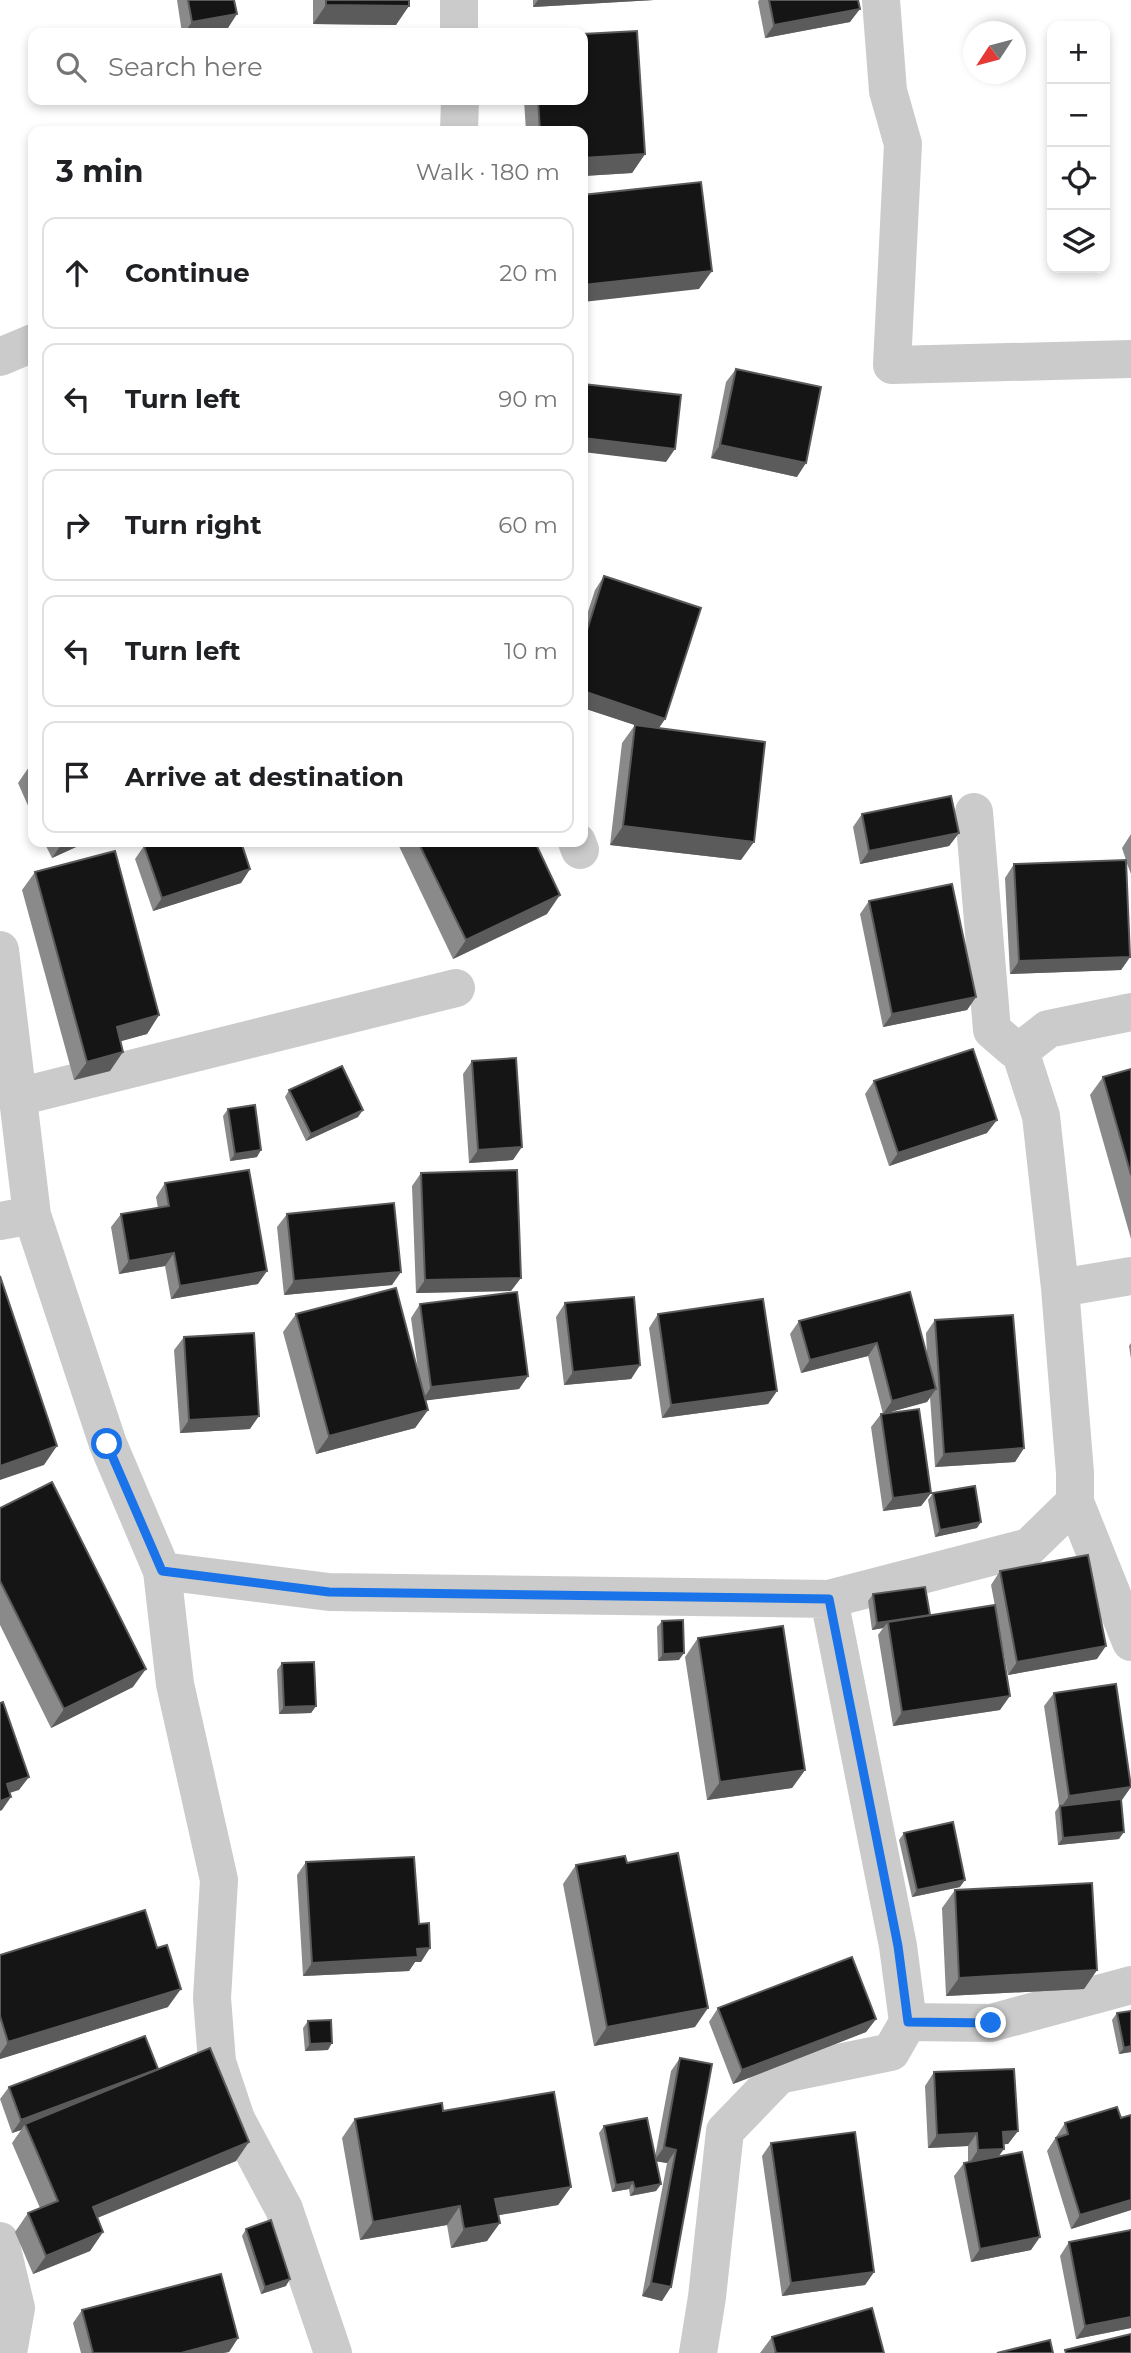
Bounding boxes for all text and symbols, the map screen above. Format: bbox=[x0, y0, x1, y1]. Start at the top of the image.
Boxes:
north arrow bbox=[963, 21, 1026, 84]
map controls bbox=[1047, 21, 1110, 273]
button: + bbox=[1047, 21, 1110, 84]
search box bbox=[28, 28, 588, 105]
icon: search bbox=[52, 48, 90, 86]
text: Search here bbox=[108, 51, 263, 83]
button: − bbox=[1047, 84, 1110, 147]
button: locate bbox=[1047, 147, 1110, 210]
text: 3 min bbox=[56, 153, 143, 190]
text: Walk · 180 m bbox=[416, 158, 560, 186]
button: layers bbox=[1047, 210, 1110, 273]
icon: ahead bbox=[58, 254, 96, 292]
text: Continue bbox=[125, 257, 250, 289]
text: 20 m bbox=[499, 259, 558, 287]
icon: left bbox=[58, 380, 96, 418]
text: Turn left bbox=[125, 383, 241, 415]
text: 90 m bbox=[498, 385, 558, 413]
icon: right bbox=[58, 506, 96, 544]
text: Turn right bbox=[125, 509, 261, 541]
text: 60 m bbox=[498, 511, 558, 539]
icon: left bbox=[58, 632, 96, 670]
text: Turn left bbox=[125, 635, 241, 667]
text: 10 m bbox=[504, 637, 558, 665]
icon: arrive bbox=[58, 758, 96, 796]
text: Arrive at destination bbox=[125, 761, 404, 793]
route start bbox=[91, 1428, 122, 1459]
route end bbox=[975, 2007, 1006, 2038]

